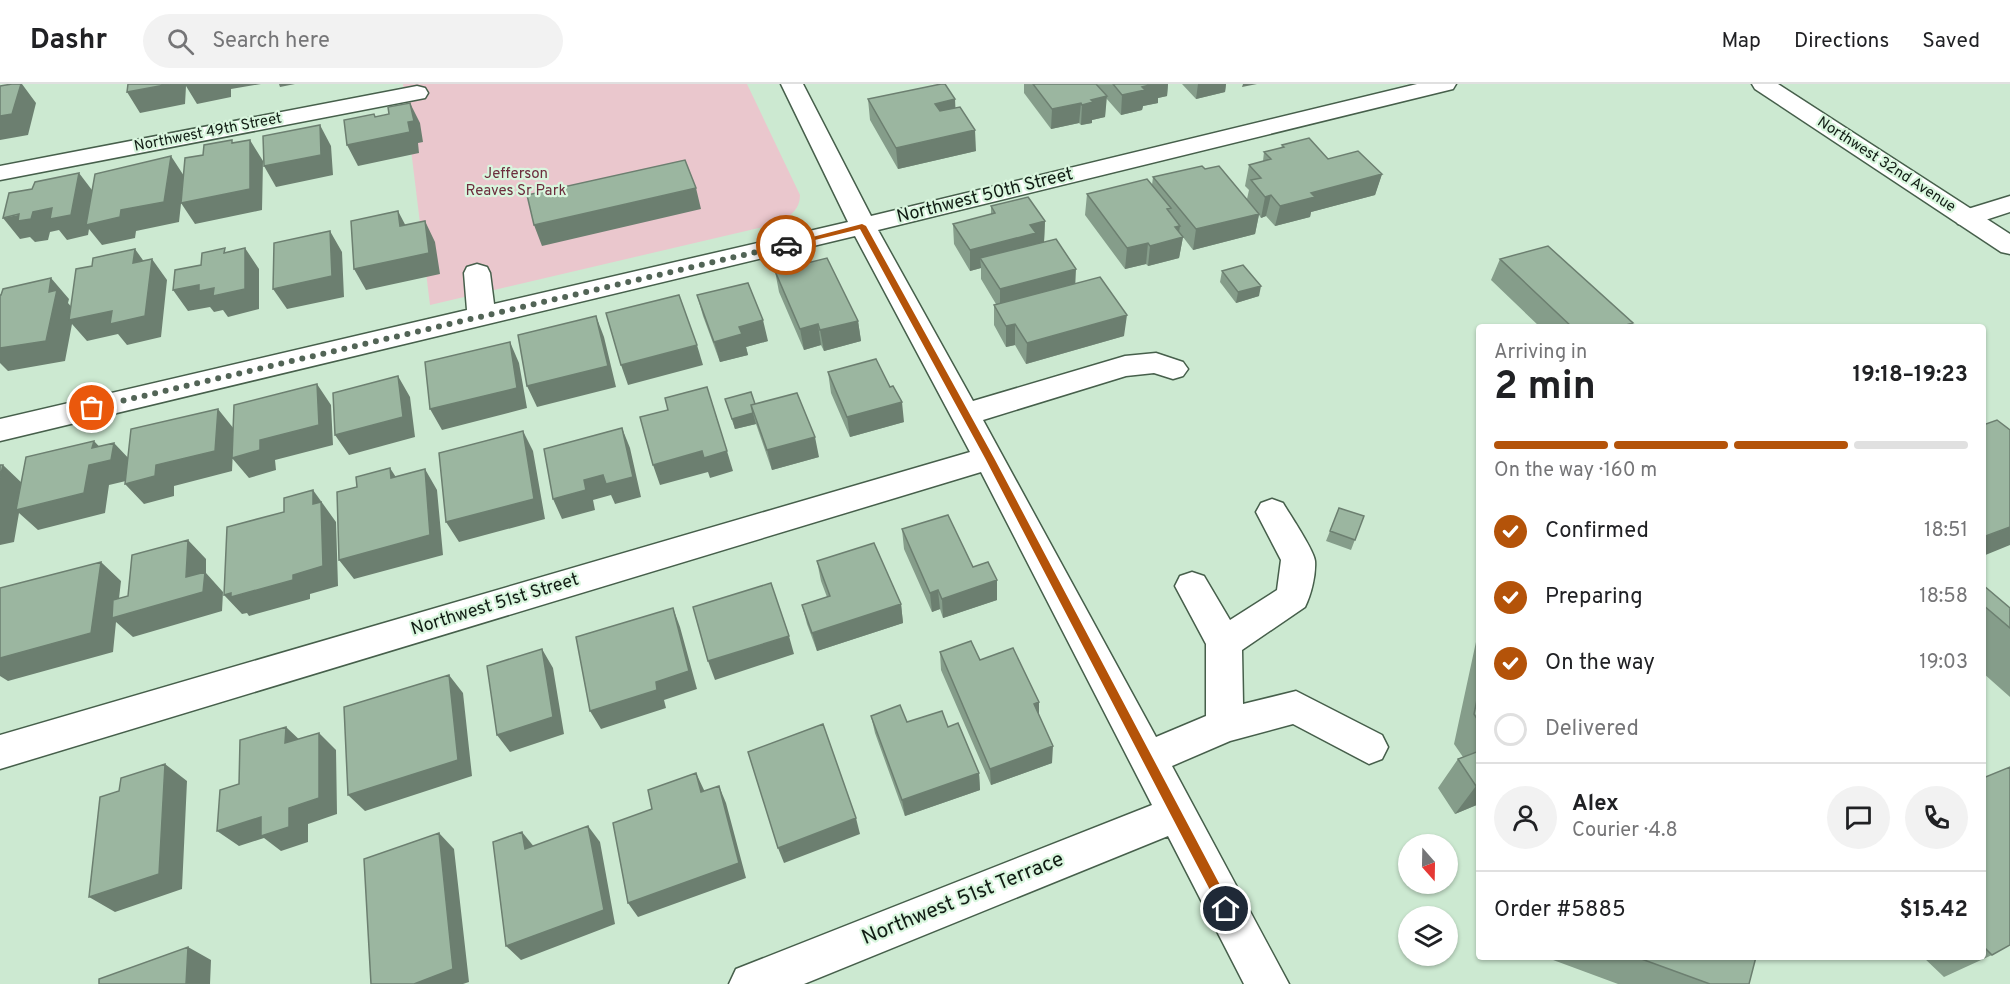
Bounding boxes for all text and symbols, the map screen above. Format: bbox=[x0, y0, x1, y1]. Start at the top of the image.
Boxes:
search box bbox=[143, 14, 563, 68]
text: Dashr bbox=[30, 23, 107, 59]
icon: search bbox=[164, 25, 197, 58]
text: Search here bbox=[212, 28, 330, 55]
text: Map bbox=[1721, 28, 1761, 55]
text: Directions bbox=[1794, 28, 1889, 55]
text: Saved bbox=[1922, 28, 1980, 55]
street label: Northwest 49th Street bbox=[133, 109, 283, 157]
street label: Northwest 32nd Avenue bbox=[1813, 113, 1959, 217]
street label: Northwest 50th Street bbox=[894, 163, 1076, 229]
park label: Jefferson Reaves Sr Park bbox=[466, 165, 566, 201]
courier bbox=[756, 215, 816, 275]
icon: car bbox=[770, 229, 803, 262]
text: Arriving in bbox=[1494, 340, 1587, 366]
text: 19:18–19:23 bbox=[1852, 362, 1968, 389]
text: 2 min bbox=[1494, 364, 1596, 413]
pin bbox=[66, 382, 117, 433]
icon: bag bbox=[75, 391, 108, 424]
text: On the way · 160 m bbox=[1494, 458, 1657, 484]
icon: check bbox=[1494, 515, 1527, 548]
text: Confirmed bbox=[1545, 518, 1649, 545]
text: 18:51 bbox=[1924, 518, 1968, 544]
street label: Northwest 51st Street bbox=[408, 569, 582, 641]
icon: check bbox=[1494, 581, 1527, 614]
text: Preparing bbox=[1545, 584, 1643, 611]
text: 18:58 bbox=[1919, 584, 1968, 610]
icon: check bbox=[1494, 647, 1527, 680]
text: On the way bbox=[1545, 650, 1655, 677]
text: 19:03 bbox=[1919, 650, 1968, 676]
text: Delivered bbox=[1545, 716, 1639, 743]
button: person bbox=[1494, 786, 1557, 849]
button: chat bbox=[1827, 786, 1890, 849]
button: phone bbox=[1905, 786, 1968, 849]
text: Alex bbox=[1572, 791, 1619, 818]
text: Courier · 4.8 bbox=[1572, 818, 1678, 844]
north arrow bbox=[1398, 834, 1458, 894]
map controls bbox=[1398, 834, 1458, 966]
street label: Northwest 51st Terrace bbox=[858, 846, 1068, 952]
pin bbox=[1200, 883, 1251, 934]
icon: home bbox=[1209, 892, 1242, 925]
text: Order #5885 bbox=[1494, 897, 1626, 924]
text: $15.42 bbox=[1900, 897, 1968, 924]
button: layers bbox=[1398, 906, 1458, 966]

